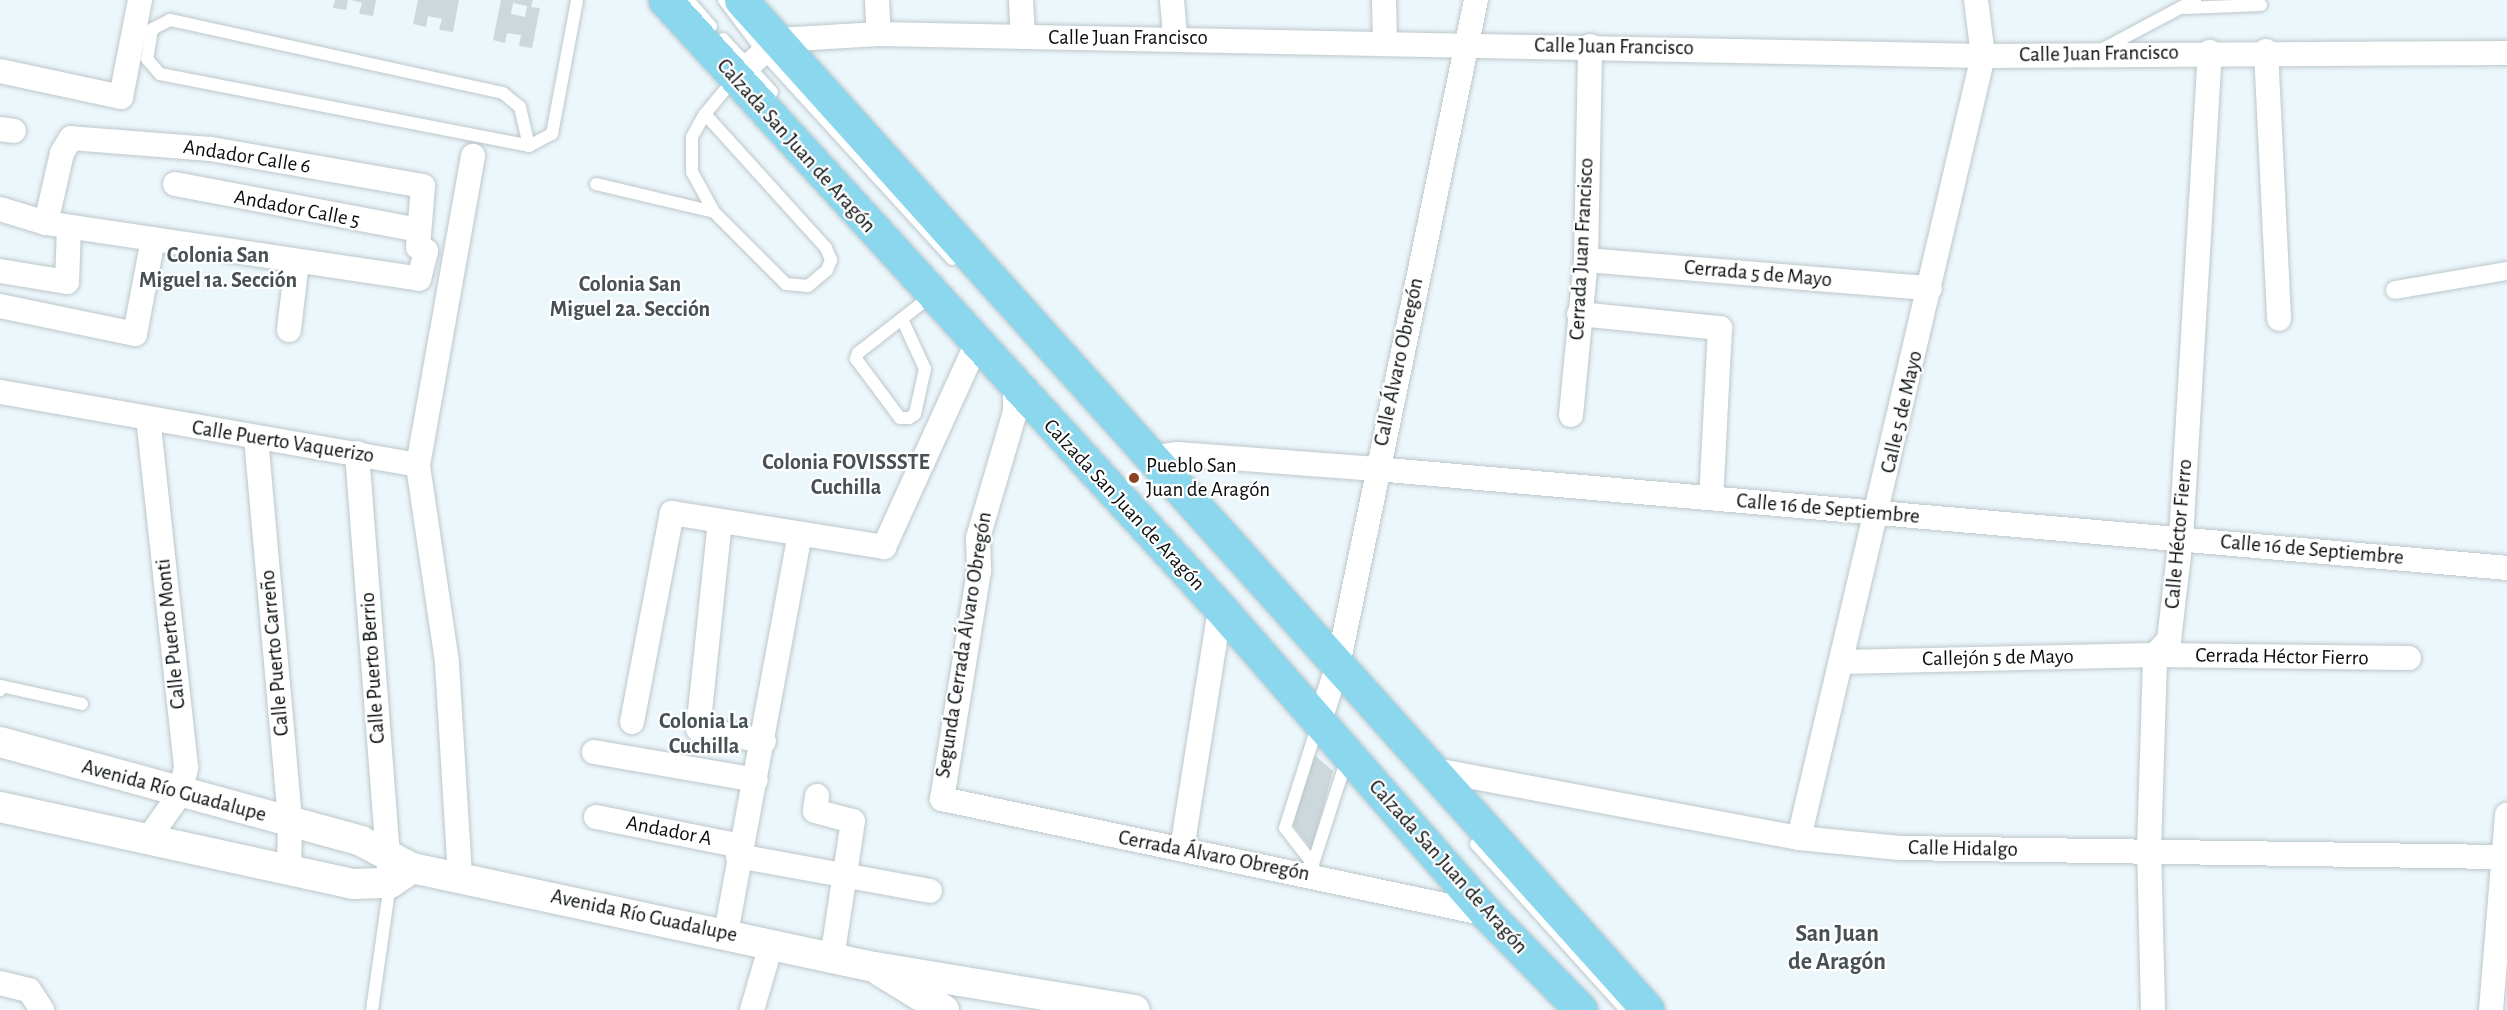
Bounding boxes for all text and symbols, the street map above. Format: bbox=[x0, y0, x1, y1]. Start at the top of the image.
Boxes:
street label: Calle Juan Francisco bbox=[1048, 25, 1208, 51]
street label: Calle Juan Francisco bbox=[1534, 33, 1694, 61]
street label: Calle Juan Francisco bbox=[2019, 40, 2179, 68]
street label: Calzada San Juan de Aragón bbox=[711, 54, 881, 238]
street label: Andador Calle 6 bbox=[182, 134, 312, 180]
street label: Cerrada Juan Francisco bbox=[1565, 157, 1599, 341]
street label: Andador Calle 5 bbox=[232, 184, 362, 234]
district label: Colonia San Miguel 1a. Sección bbox=[139, 242, 297, 294]
street label: Cerrada 5 de Mayo bbox=[1683, 255, 1833, 293]
district label: Colonia San Miguel 2a. Sección bbox=[550, 271, 710, 322]
street label: Calle Álvaro Obregón bbox=[1369, 276, 1429, 448]
street label: Calle 5 de Mayo bbox=[1876, 348, 1928, 476]
street label: Calzada San Juan de Aragón bbox=[1038, 414, 1210, 596]
street label: Calle Puerto Vaquerizo bbox=[190, 415, 376, 469]
district label: Colonia FOVISSSTE Cuchilla bbox=[762, 449, 930, 500]
place label: Pueblo San Juan de Aragón bbox=[1146, 453, 1270, 503]
street label: Calle Héctor Fierro bbox=[2160, 458, 2198, 610]
marker: Pueblo San Juan de Aragón bbox=[1127, 471, 1141, 485]
street label: Calle 16 de Septiembre bbox=[1735, 488, 1921, 530]
street label: Segunda Cerrada Álvaro Obregón bbox=[931, 510, 997, 780]
street label: Calle 16 de Septiembre bbox=[2219, 529, 2405, 571]
street label: Calle Puerto Monti bbox=[151, 558, 191, 710]
street label: Calle Puerto Carreño bbox=[255, 569, 295, 737]
street label: Calle Puerto Berrio bbox=[355, 591, 391, 745]
street label: Cerrada Héctor Fierro bbox=[2195, 643, 2369, 671]
street label: Callejón 5 de Mayo bbox=[1922, 644, 2074, 672]
district label: Colonia La Cuchilla bbox=[659, 708, 749, 760]
street label: Avenida Río Guadalupe bbox=[79, 754, 269, 828]
street label: Calzada San Juan de Aragón bbox=[1363, 775, 1533, 959]
street label: Andador A bbox=[624, 810, 714, 852]
street label: Cerrada Álvaro Obregón bbox=[1116, 825, 1312, 887]
street label: Calle Hidalgo bbox=[1908, 835, 2018, 863]
street label: Avenida Río Guadalupe bbox=[549, 884, 739, 948]
district label: San Juan de Aragón bbox=[1788, 921, 1886, 977]

